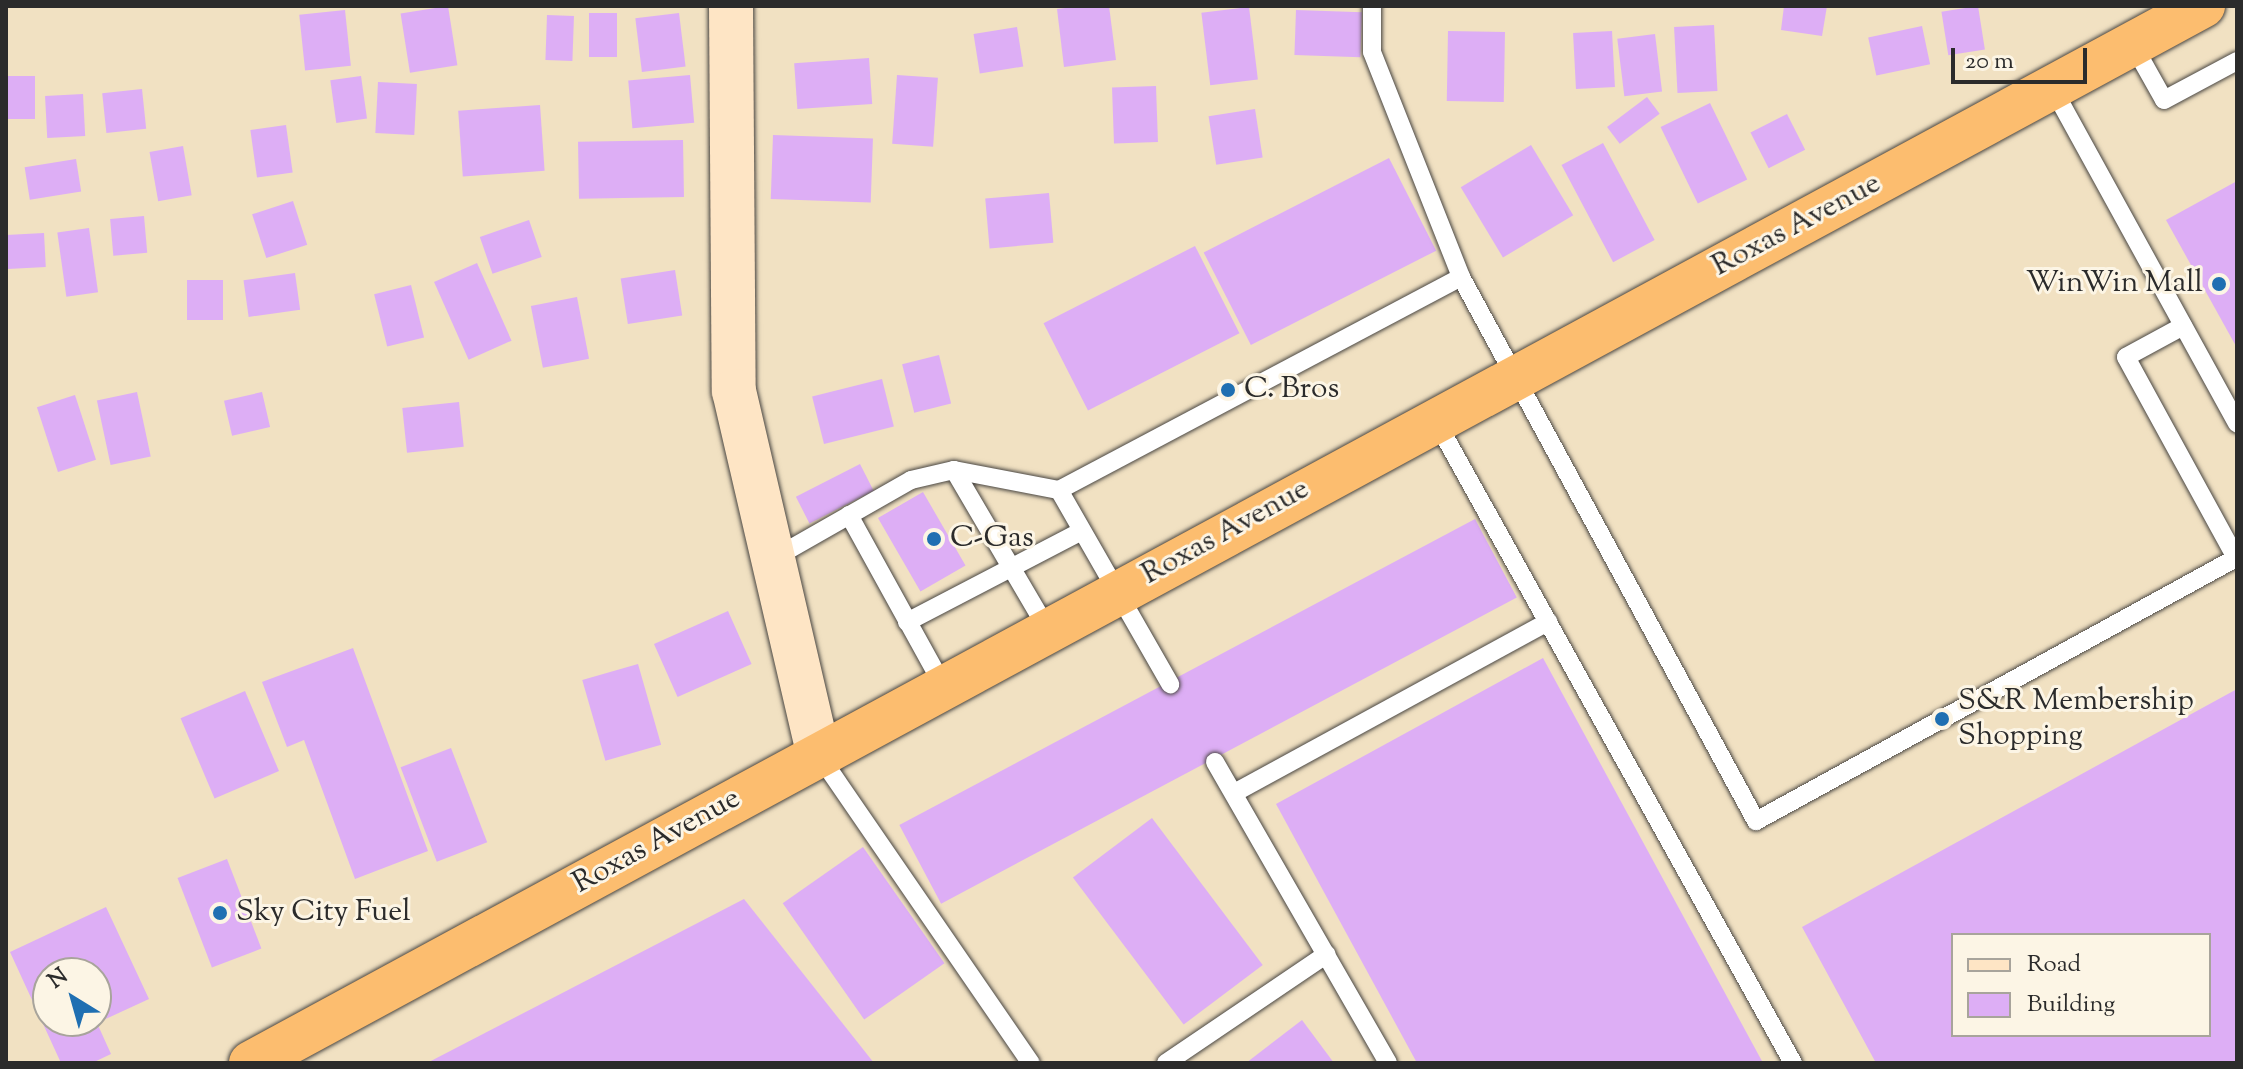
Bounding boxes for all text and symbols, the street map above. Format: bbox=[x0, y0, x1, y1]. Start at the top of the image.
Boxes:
scale bar bbox=[1955, 32, 2091, 82]
text: 20 m bbox=[1965, 45, 2014, 79]
street label: Roxas Avenue bbox=[1707, 167, 1887, 285]
place label: WinWin Mall bbox=[2026, 266, 2203, 302]
marker: WinWin Mall bbox=[2210, 275, 2228, 293]
place label: C. Bros bbox=[1244, 372, 1339, 408]
marker: C. Bros bbox=[1219, 381, 1237, 399]
street label: Roxas Avenue bbox=[1136, 472, 1316, 594]
place label: C-Gas bbox=[950, 521, 1034, 557]
marker: C-Gas bbox=[925, 530, 943, 548]
place label: S&R Membership Shopping bbox=[1958, 684, 2194, 754]
marker: S&R Membership Shopping bbox=[1933, 710, 1951, 728]
street label: Roxas Avenue bbox=[567, 781, 747, 903]
place label: Sky City Fuel bbox=[236, 895, 411, 931]
marker: Sky City Fuel bbox=[211, 904, 229, 922]
legend bbox=[1951, 933, 2211, 1037]
text: Road bbox=[2027, 948, 2081, 982]
north arrow bbox=[32, 957, 112, 1037]
text: N bbox=[42, 961, 75, 997]
text: Building bbox=[2027, 988, 2115, 1022]

